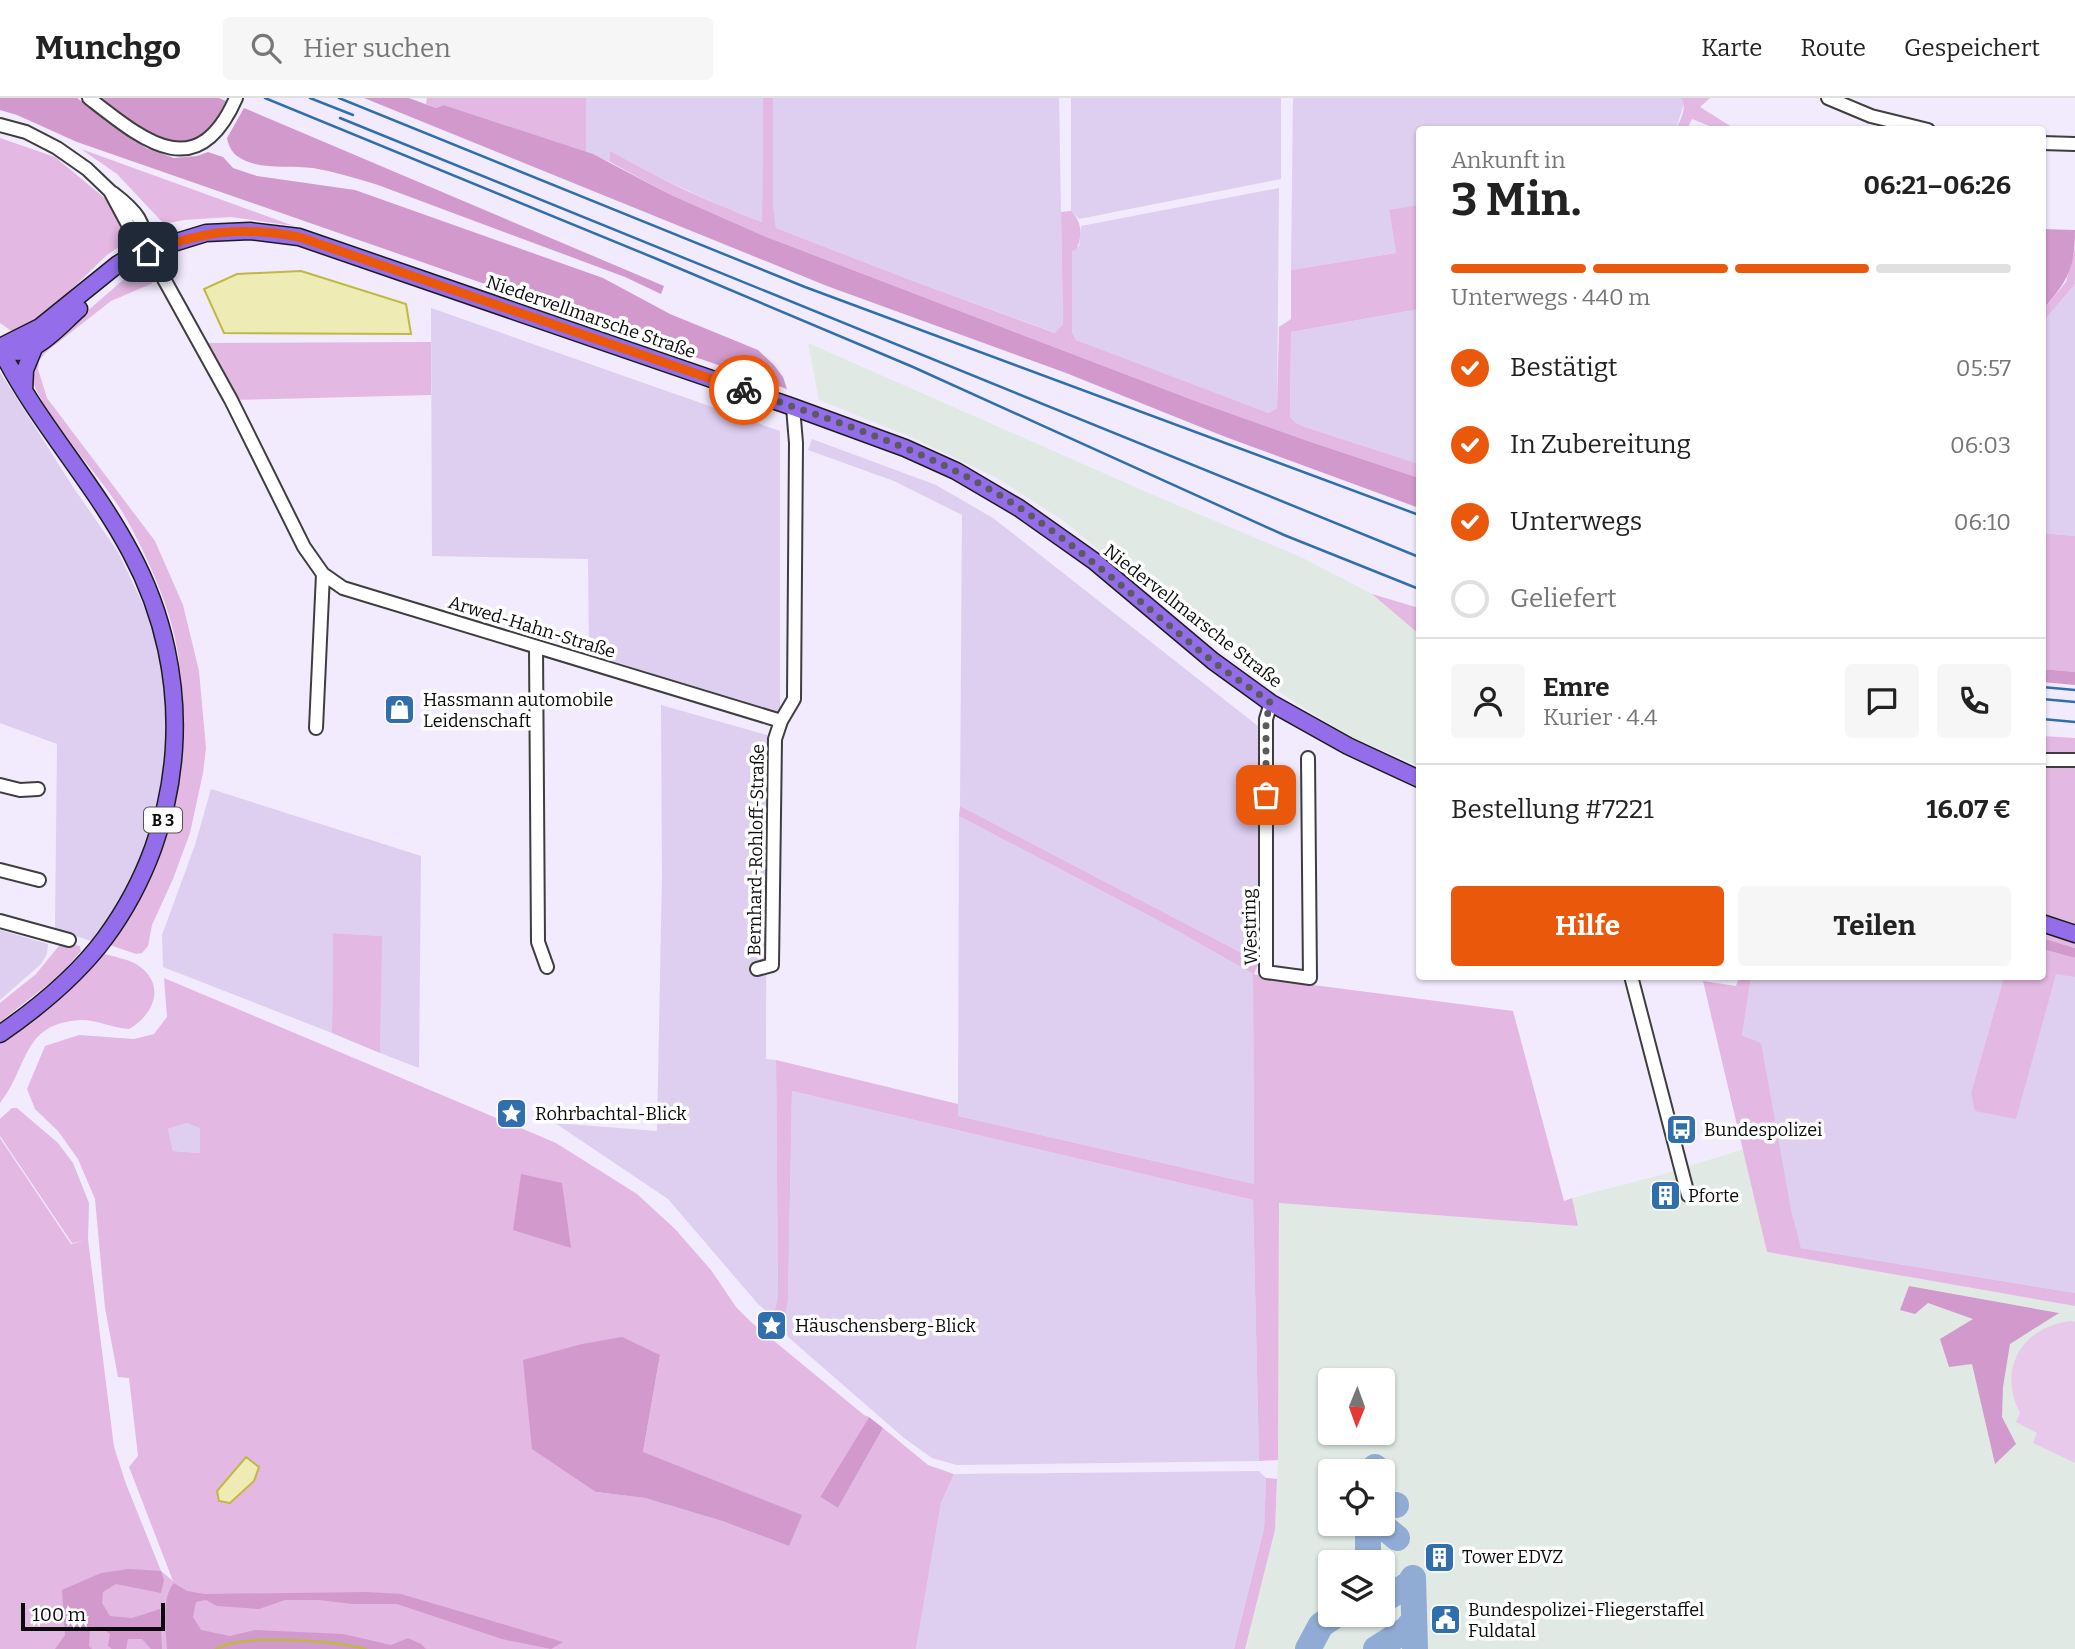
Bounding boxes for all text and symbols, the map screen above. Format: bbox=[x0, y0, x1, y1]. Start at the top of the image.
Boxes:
search box bbox=[223, 17, 713, 80]
text: Munchgo bbox=[35, 28, 181, 68]
icon: search bbox=[247, 29, 285, 67]
text: Hier suchen bbox=[303, 33, 451, 64]
text: Karte bbox=[1701, 34, 1763, 62]
text: Route bbox=[1801, 34, 1866, 62]
text: Gespeichert bbox=[1904, 34, 2040, 62]
text: Ankunft in bbox=[1451, 146, 1566, 174]
text: 06:21–06:26 bbox=[1864, 170, 2011, 201]
text: 3 Min. bbox=[1451, 172, 1582, 227]
pin bbox=[118, 222, 178, 282]
icon: home bbox=[129, 233, 167, 271]
street label: Niedervellmarsche Straße bbox=[483, 271, 699, 363]
text: Unterwegs · 440 m bbox=[1451, 283, 1650, 311]
icon: check bbox=[1451, 349, 1489, 387]
text: Bestätigt bbox=[1510, 352, 1617, 383]
text: 05:57 bbox=[1956, 354, 2011, 382]
courier bbox=[709, 355, 779, 425]
icon: bike bbox=[725, 371, 763, 409]
icon: check bbox=[1451, 426, 1489, 464]
text: In Zubereitung bbox=[1510, 429, 1691, 460]
text: 06:03 bbox=[1950, 431, 2011, 459]
icon: check bbox=[1451, 503, 1489, 541]
text: Unterwegs bbox=[1510, 506, 1642, 537]
text: 06:10 bbox=[1954, 508, 2011, 536]
street label: Niedervellmarsche Straße bbox=[1100, 540, 1286, 692]
text: Geliefert bbox=[1510, 583, 1617, 614]
street label: Arwed-Hahn-Straße bbox=[446, 591, 618, 663]
button: person bbox=[1451, 664, 1525, 738]
button: chat bbox=[1845, 664, 1919, 738]
button: phone bbox=[1937, 664, 2011, 738]
text: Emre bbox=[1543, 672, 1609, 703]
place label: Hassmann automobile Leidenschaft bbox=[423, 689, 613, 732]
shop icon: Hassmann automobile Leidenschaft bbox=[383, 693, 417, 727]
text: Kurier · 4.4 bbox=[1543, 703, 1657, 731]
street label: Bernhard-Rohloff-Straße bbox=[743, 744, 769, 956]
pin bbox=[1236, 765, 1296, 825]
icon: bag bbox=[1247, 776, 1285, 814]
text: Bestellung #7221 bbox=[1451, 794, 1654, 825]
text: 16.07 € bbox=[1926, 794, 2011, 825]
road number: B 3 bbox=[144, 807, 182, 832]
button: Hilfe bbox=[1451, 886, 1724, 966]
button: Teilen bbox=[1738, 886, 2011, 966]
street label: Westring bbox=[1238, 888, 1262, 966]
place icon: Rohrbachtal-Blick bbox=[495, 1097, 529, 1131]
place label: Rohrbachtal-Blick bbox=[535, 1103, 687, 1125]
bus stop icon: Bundespolizei bbox=[1664, 1113, 1698, 1147]
place label: Bundespolizei bbox=[1704, 1119, 1822, 1141]
building icon: Pforte bbox=[1648, 1179, 1682, 1213]
place label: Pforte bbox=[1688, 1185, 1739, 1207]
place icon: Häuschensberg-Blick bbox=[755, 1309, 789, 1343]
place label: Häuschensberg-Blick bbox=[795, 1315, 977, 1337]
north arrow bbox=[1318, 1368, 1395, 1446]
map controls bbox=[1318, 1368, 1395, 1627]
button: locate bbox=[1318, 1459, 1395, 1536]
building icon: Tower EDVZ bbox=[1422, 1540, 1456, 1574]
place label: Tower EDVZ bbox=[1462, 1546, 1563, 1568]
button: layers bbox=[1318, 1550, 1395, 1627]
place label: Bundespolizei-Fliegerstaffel Fuldatal bbox=[1468, 1599, 1704, 1642]
scale bar bbox=[21, 1600, 164, 1632]
text: 100 m bbox=[32, 1603, 86, 1626]
public building icon: Bundespolizei-Fliegerstaffel Fuldatal bbox=[1428, 1603, 1462, 1637]

